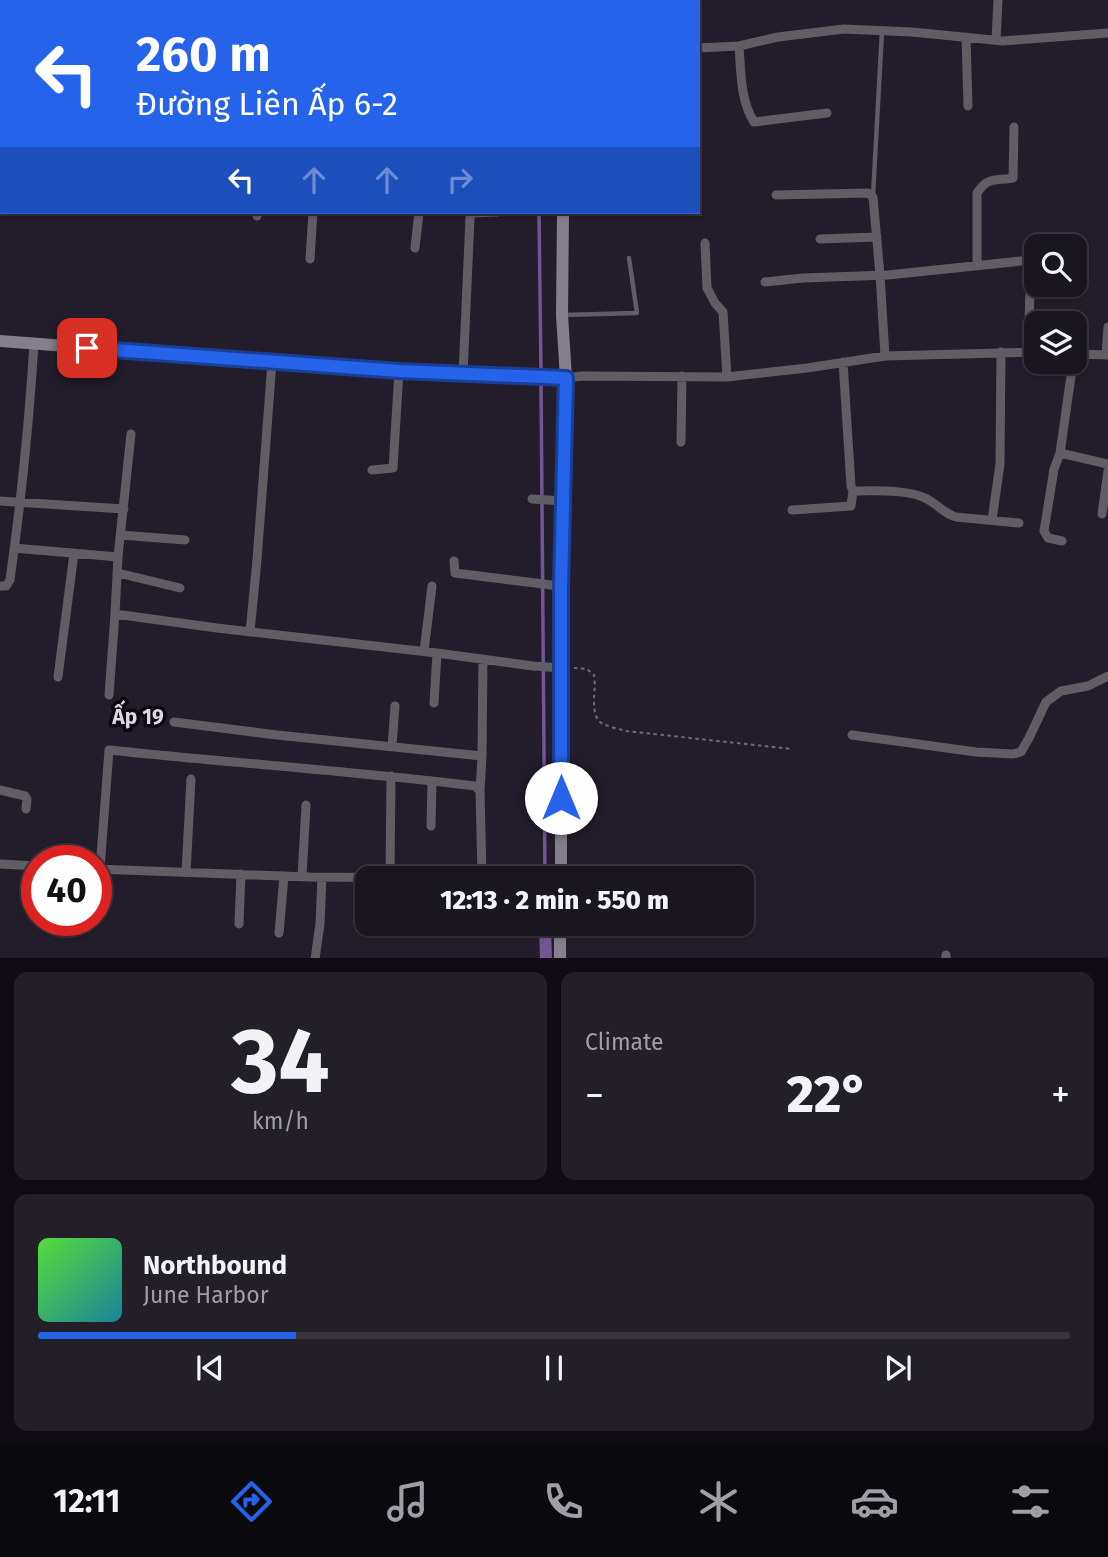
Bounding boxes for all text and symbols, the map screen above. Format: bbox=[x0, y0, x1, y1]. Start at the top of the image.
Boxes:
text: 260 m bbox=[136, 25, 271, 84]
icon: left bbox=[21, 28, 112, 119]
text: Đường Liên Ấp 6-2 bbox=[136, 85, 398, 123]
icon: left bbox=[222, 161, 260, 199]
icon: ahead bbox=[295, 161, 333, 199]
icon: ahead bbox=[368, 161, 406, 199]
icon: right bbox=[441, 161, 479, 199]
map controls bbox=[1024, 234, 1087, 374]
button: search bbox=[1024, 234, 1087, 297]
button: layers bbox=[1024, 311, 1087, 374]
pin bbox=[57, 318, 117, 378]
icon: arrive bbox=[68, 329, 106, 367]
district label: Ấp 19 bbox=[111, 700, 164, 730]
position arrow bbox=[524, 761, 598, 835]
speed limit sign: 40 bbox=[21, 845, 112, 936]
text: 12:13 · 2 min · 550 m bbox=[440, 885, 669, 916]
text: 34 bbox=[231, 1007, 330, 1116]
text: Climate bbox=[585, 1028, 664, 1056]
text: 22° bbox=[787, 1063, 868, 1126]
text: − bbox=[585, 1072, 604, 1118]
text: + bbox=[1051, 1072, 1070, 1118]
text: km/h bbox=[252, 1107, 309, 1135]
text: Northbound bbox=[143, 1250, 287, 1281]
text: June Harbor bbox=[143, 1281, 269, 1309]
icon: previous bbox=[191, 1349, 229, 1387]
icon: pause bbox=[535, 1349, 573, 1387]
icon: next bbox=[879, 1349, 917, 1387]
icon: directions bbox=[227, 1477, 276, 1526]
icon: music bbox=[383, 1477, 432, 1526]
icon: phone bbox=[539, 1477, 588, 1526]
icon: climate bbox=[694, 1477, 743, 1526]
icon: car bbox=[850, 1477, 899, 1526]
icon: filters bbox=[1006, 1477, 1055, 1526]
text: 12:11 bbox=[53, 1482, 120, 1520]

